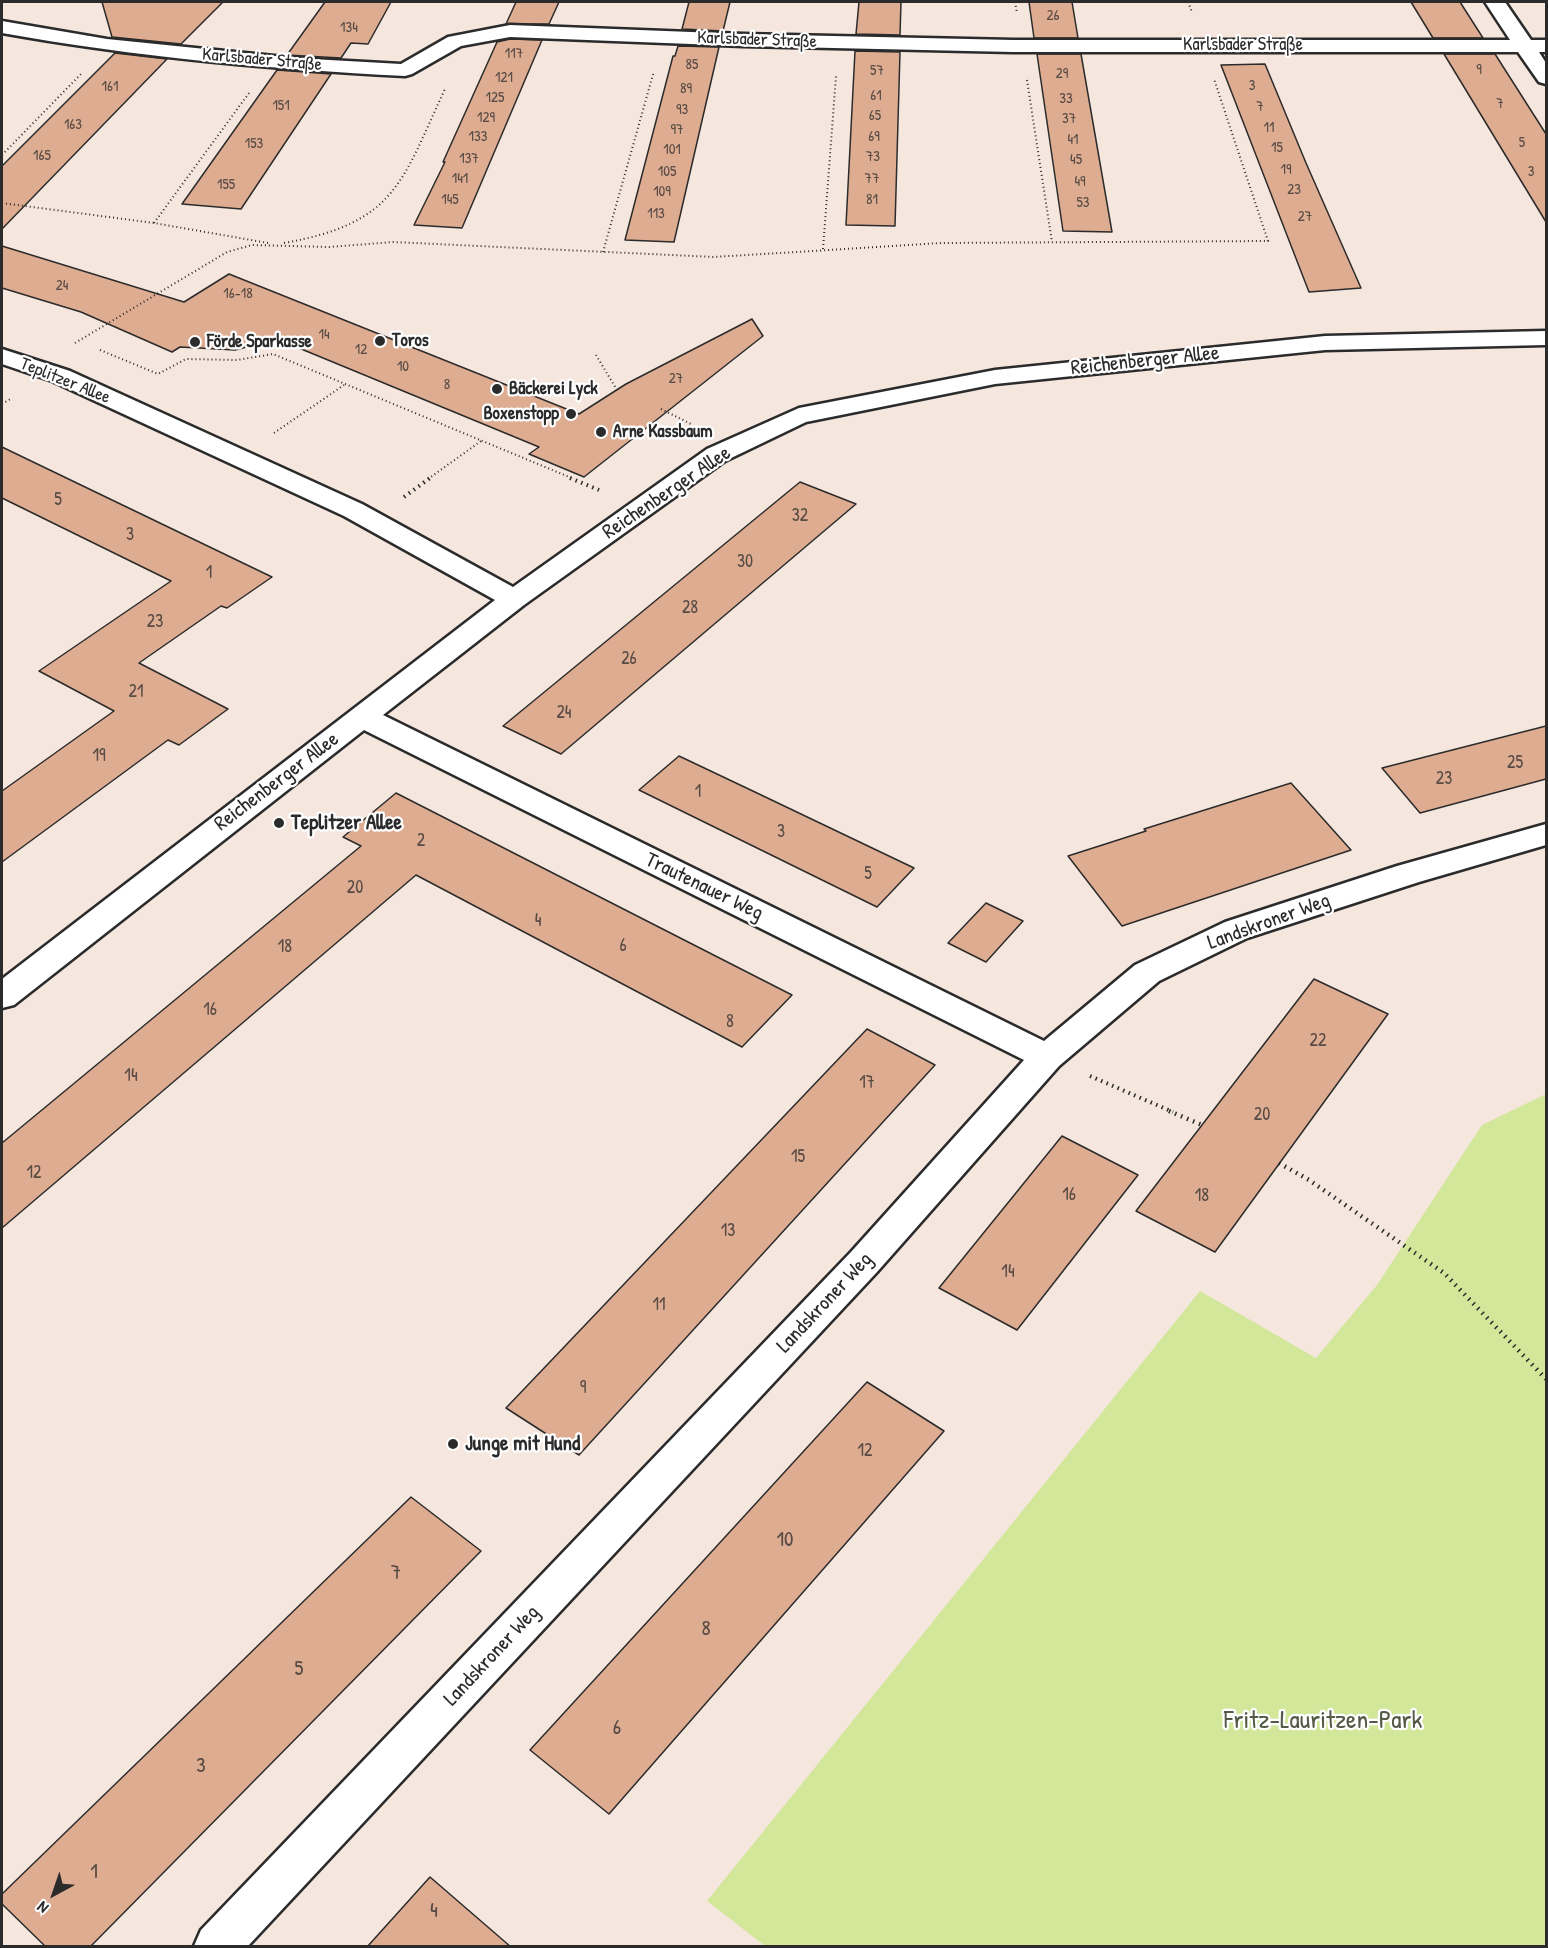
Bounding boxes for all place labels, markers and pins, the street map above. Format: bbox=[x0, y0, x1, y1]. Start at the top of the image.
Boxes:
place label: Toros bbox=[392, 330, 429, 352]
place label: Förde Sparkasse bbox=[207, 331, 312, 353]
marker: Toros bbox=[373, 334, 387, 348]
marker: Förde Sparkasse bbox=[188, 335, 202, 349]
place label: Bäckerei Lyck bbox=[509, 378, 598, 400]
marker: Bäckerei Lyck bbox=[490, 382, 504, 396]
place label: Boxenstopp bbox=[483, 403, 559, 425]
marker: Boxenstopp bbox=[564, 407, 578, 421]
place label: Arne Kassbaum bbox=[613, 421, 712, 443]
marker: Arne Kassbaum bbox=[594, 425, 608, 439]
place label: Teplitzer Allee bbox=[291, 810, 402, 836]
marker: Teplitzer Allee bbox=[272, 816, 286, 830]
place label: Junge mit Hund bbox=[465, 1431, 580, 1457]
marker: Junge mit Hund bbox=[446, 1437, 460, 1451]

